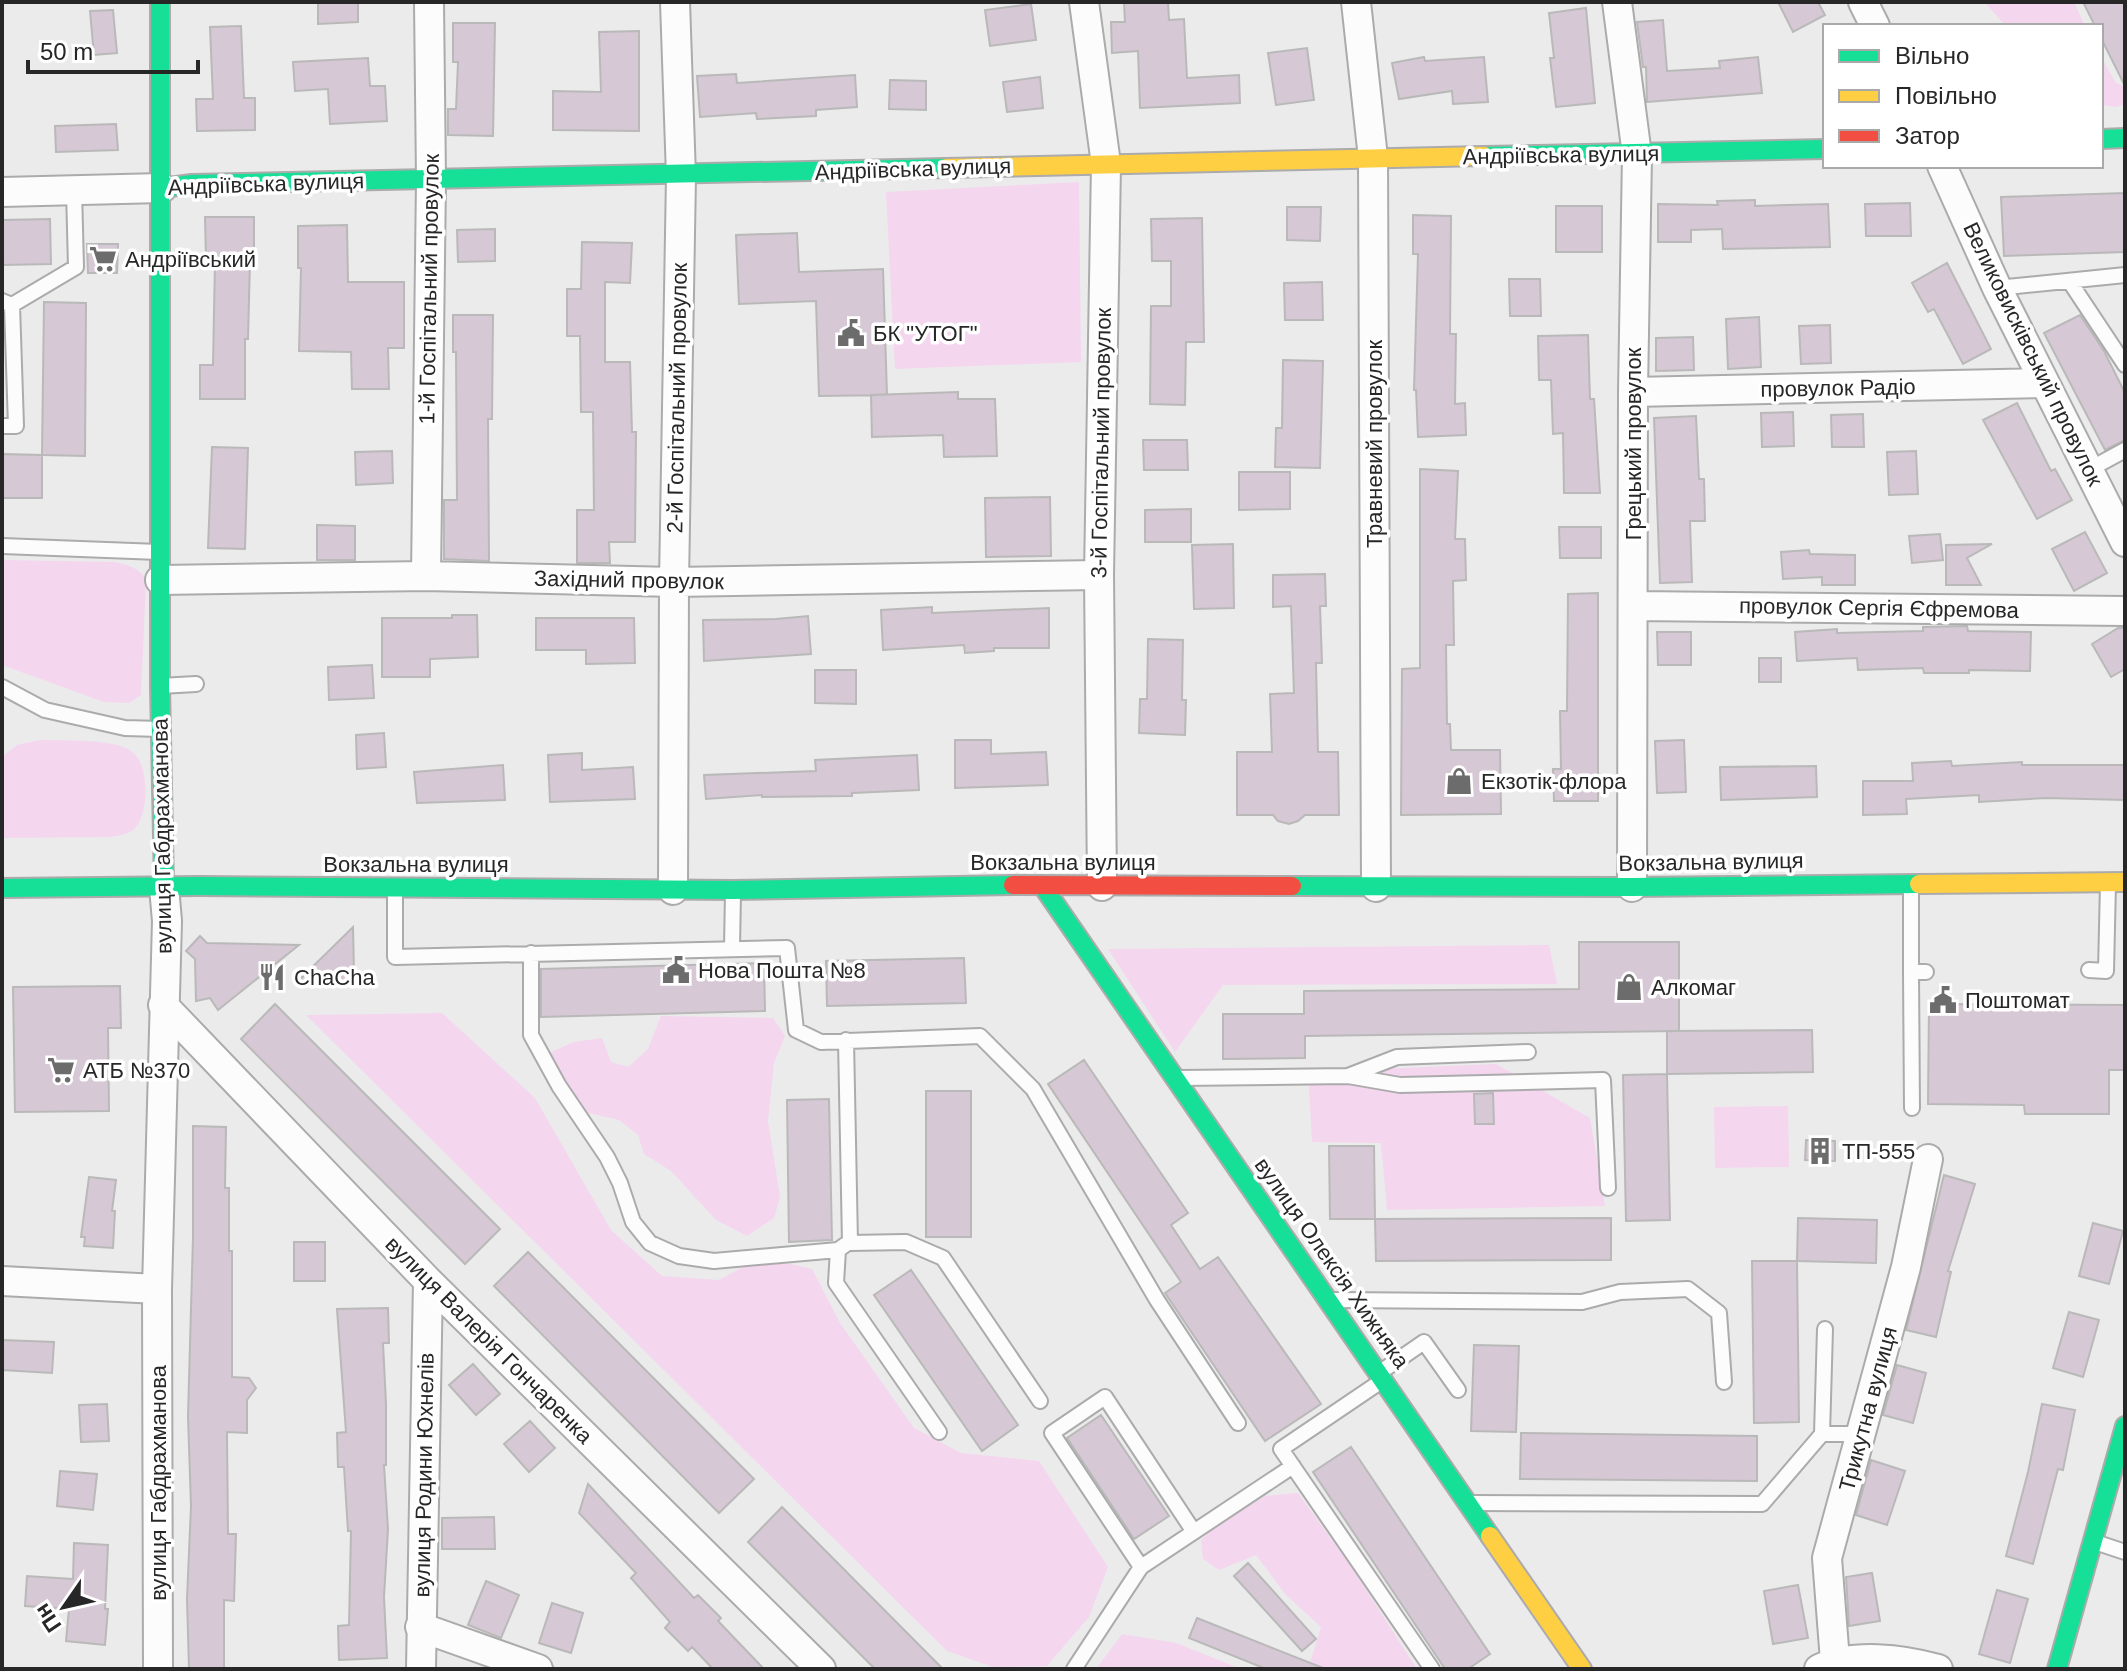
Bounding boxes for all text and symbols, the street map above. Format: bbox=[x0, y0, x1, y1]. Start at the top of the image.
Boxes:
scale bar bbox=[28, 24, 198, 74]
legend bbox=[1823, 24, 2103, 168]
text: 50 m bbox=[40, 38, 93, 65]
text: Вільно bbox=[1895, 42, 1969, 69]
text: Повільно bbox=[1895, 82, 1997, 109]
text: Затор bbox=[1895, 122, 1960, 149]
street label: Андріївська вулиця bbox=[1462, 141, 1660, 169]
street label: 1-й Госпітальний провулок bbox=[414, 153, 444, 425]
street label: Андріївська вулиця bbox=[814, 153, 1012, 185]
street label: Андріївська вулиця bbox=[167, 168, 365, 200]
street label: Великовисківський провулок bbox=[1958, 218, 2108, 490]
supermarket icon: Андріївський bbox=[88, 244, 118, 274]
place label: Андріївський bbox=[125, 247, 256, 272]
street label: 2-й Госпітальний провулок bbox=[662, 262, 692, 534]
street label: 3-й Госпітальний провулок bbox=[1086, 307, 1116, 579]
public building icon: БК "УТОГ" bbox=[836, 318, 866, 348]
place label: БК "УТОГ" bbox=[873, 321, 977, 346]
street label: Травневий провулок bbox=[1362, 340, 1387, 548]
street label: Грецький провулок bbox=[1621, 347, 1646, 540]
street label: провулок Радіо bbox=[1760, 374, 1916, 402]
street label: Західний провулок bbox=[534, 566, 725, 594]
street label: провулок Сергія Єфремова bbox=[1739, 593, 2020, 623]
street label: вулиця Габдрахманова bbox=[147, 717, 177, 954]
shop icon: Екзотік-флора bbox=[1444, 766, 1474, 796]
place label: Екзотік-флора bbox=[1481, 769, 1627, 794]
street label: Вокзальна вулиця bbox=[1618, 848, 1804, 876]
street label: Вокзальна вулиця bbox=[970, 850, 1156, 875]
street label: Вокзальна вулиця bbox=[323, 852, 509, 877]
public building icon: Нова Пошта №8 bbox=[661, 955, 691, 985]
place label: Нова Пошта №8 bbox=[698, 958, 866, 983]
restaurant icon: ChaCha bbox=[257, 962, 287, 992]
place label: ChaCha bbox=[294, 965, 375, 990]
shop icon: Алкомаг bbox=[1614, 972, 1644, 1002]
place label: Алкомаг bbox=[1651, 975, 1736, 1000]
public building icon: Поштомат bbox=[1928, 985, 1958, 1015]
place label: Поштомат bbox=[1965, 988, 2070, 1013]
supermarket icon: АТБ №370 bbox=[46, 1055, 76, 1085]
place label: АТБ №370 bbox=[83, 1058, 190, 1083]
building icon: ТП-555 bbox=[1805, 1136, 1835, 1166]
place label: ТП-555 bbox=[1842, 1139, 1915, 1164]
street label: вулиця Олексія Хижняка bbox=[1250, 1153, 1415, 1374]
street label: вулиця Валерія Гончаренка bbox=[380, 1231, 598, 1449]
street label: Трикутна вулиця bbox=[1834, 1324, 1902, 1494]
street label: вулиця Родини Юхнелів bbox=[409, 1352, 439, 1598]
street label: вулиця Габдрахманова bbox=[146, 1364, 171, 1601]
north arrow bbox=[24, 1567, 104, 1647]
text: Пн bbox=[29, 1599, 66, 1637]

